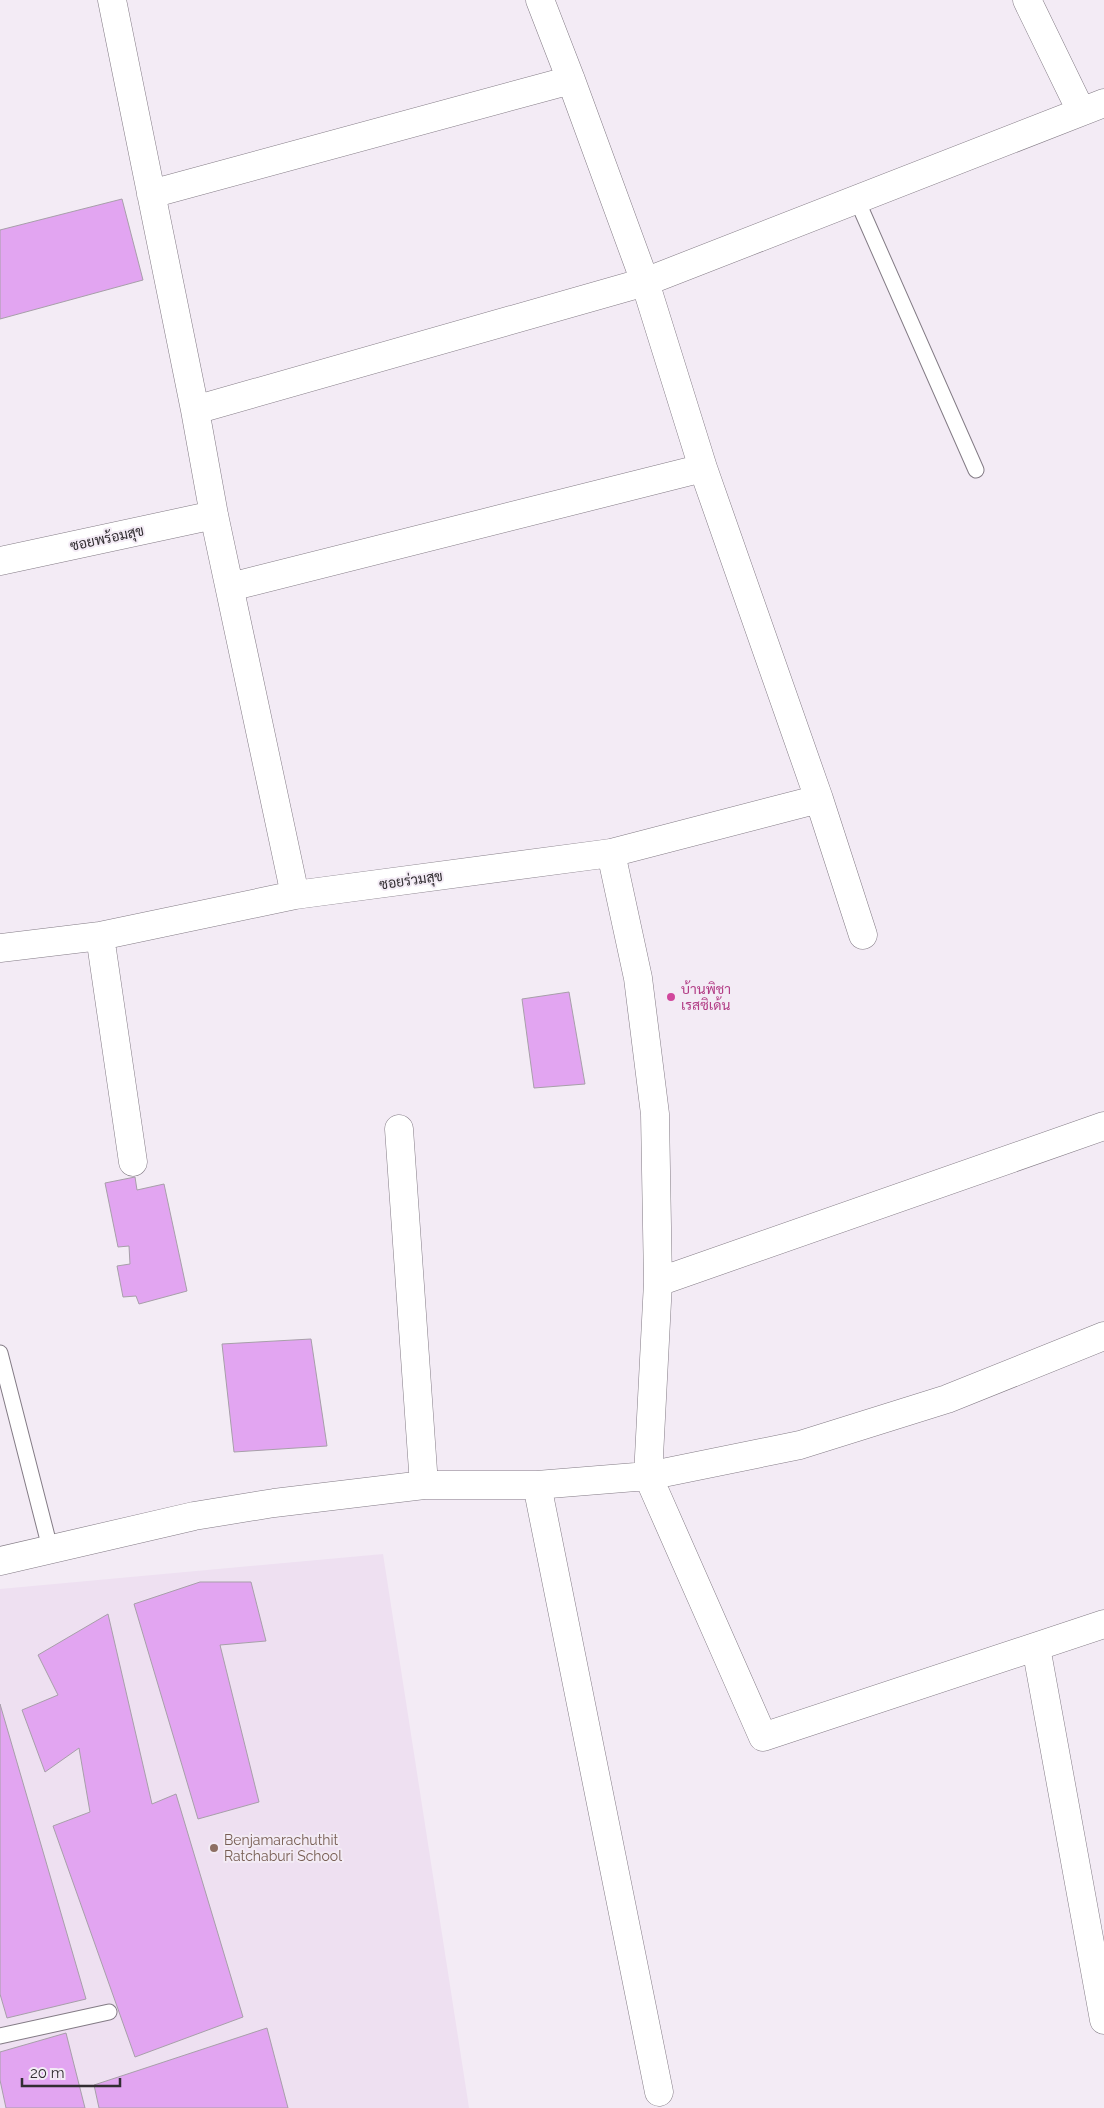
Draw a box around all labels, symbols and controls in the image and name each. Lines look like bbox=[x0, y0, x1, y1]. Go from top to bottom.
street label: ซอยพร้อมสุข bbox=[68, 521, 146, 556]
street label: ซอยร่วมสุข bbox=[378, 868, 444, 894]
place label: บ้านพิชา เรสซิเด้น bbox=[681, 980, 731, 1013]
marker: บ้านพิชา เรสซิเด้น bbox=[665, 991, 677, 1003]
place label: Benjamarachuthit Ratchaburi School bbox=[224, 1832, 342, 1864]
marker: Benjamarachuthit Ratchaburi School bbox=[208, 1842, 220, 1854]
scale bar bbox=[22, 2056, 120, 2088]
text: 20 m bbox=[30, 2064, 65, 2082]

